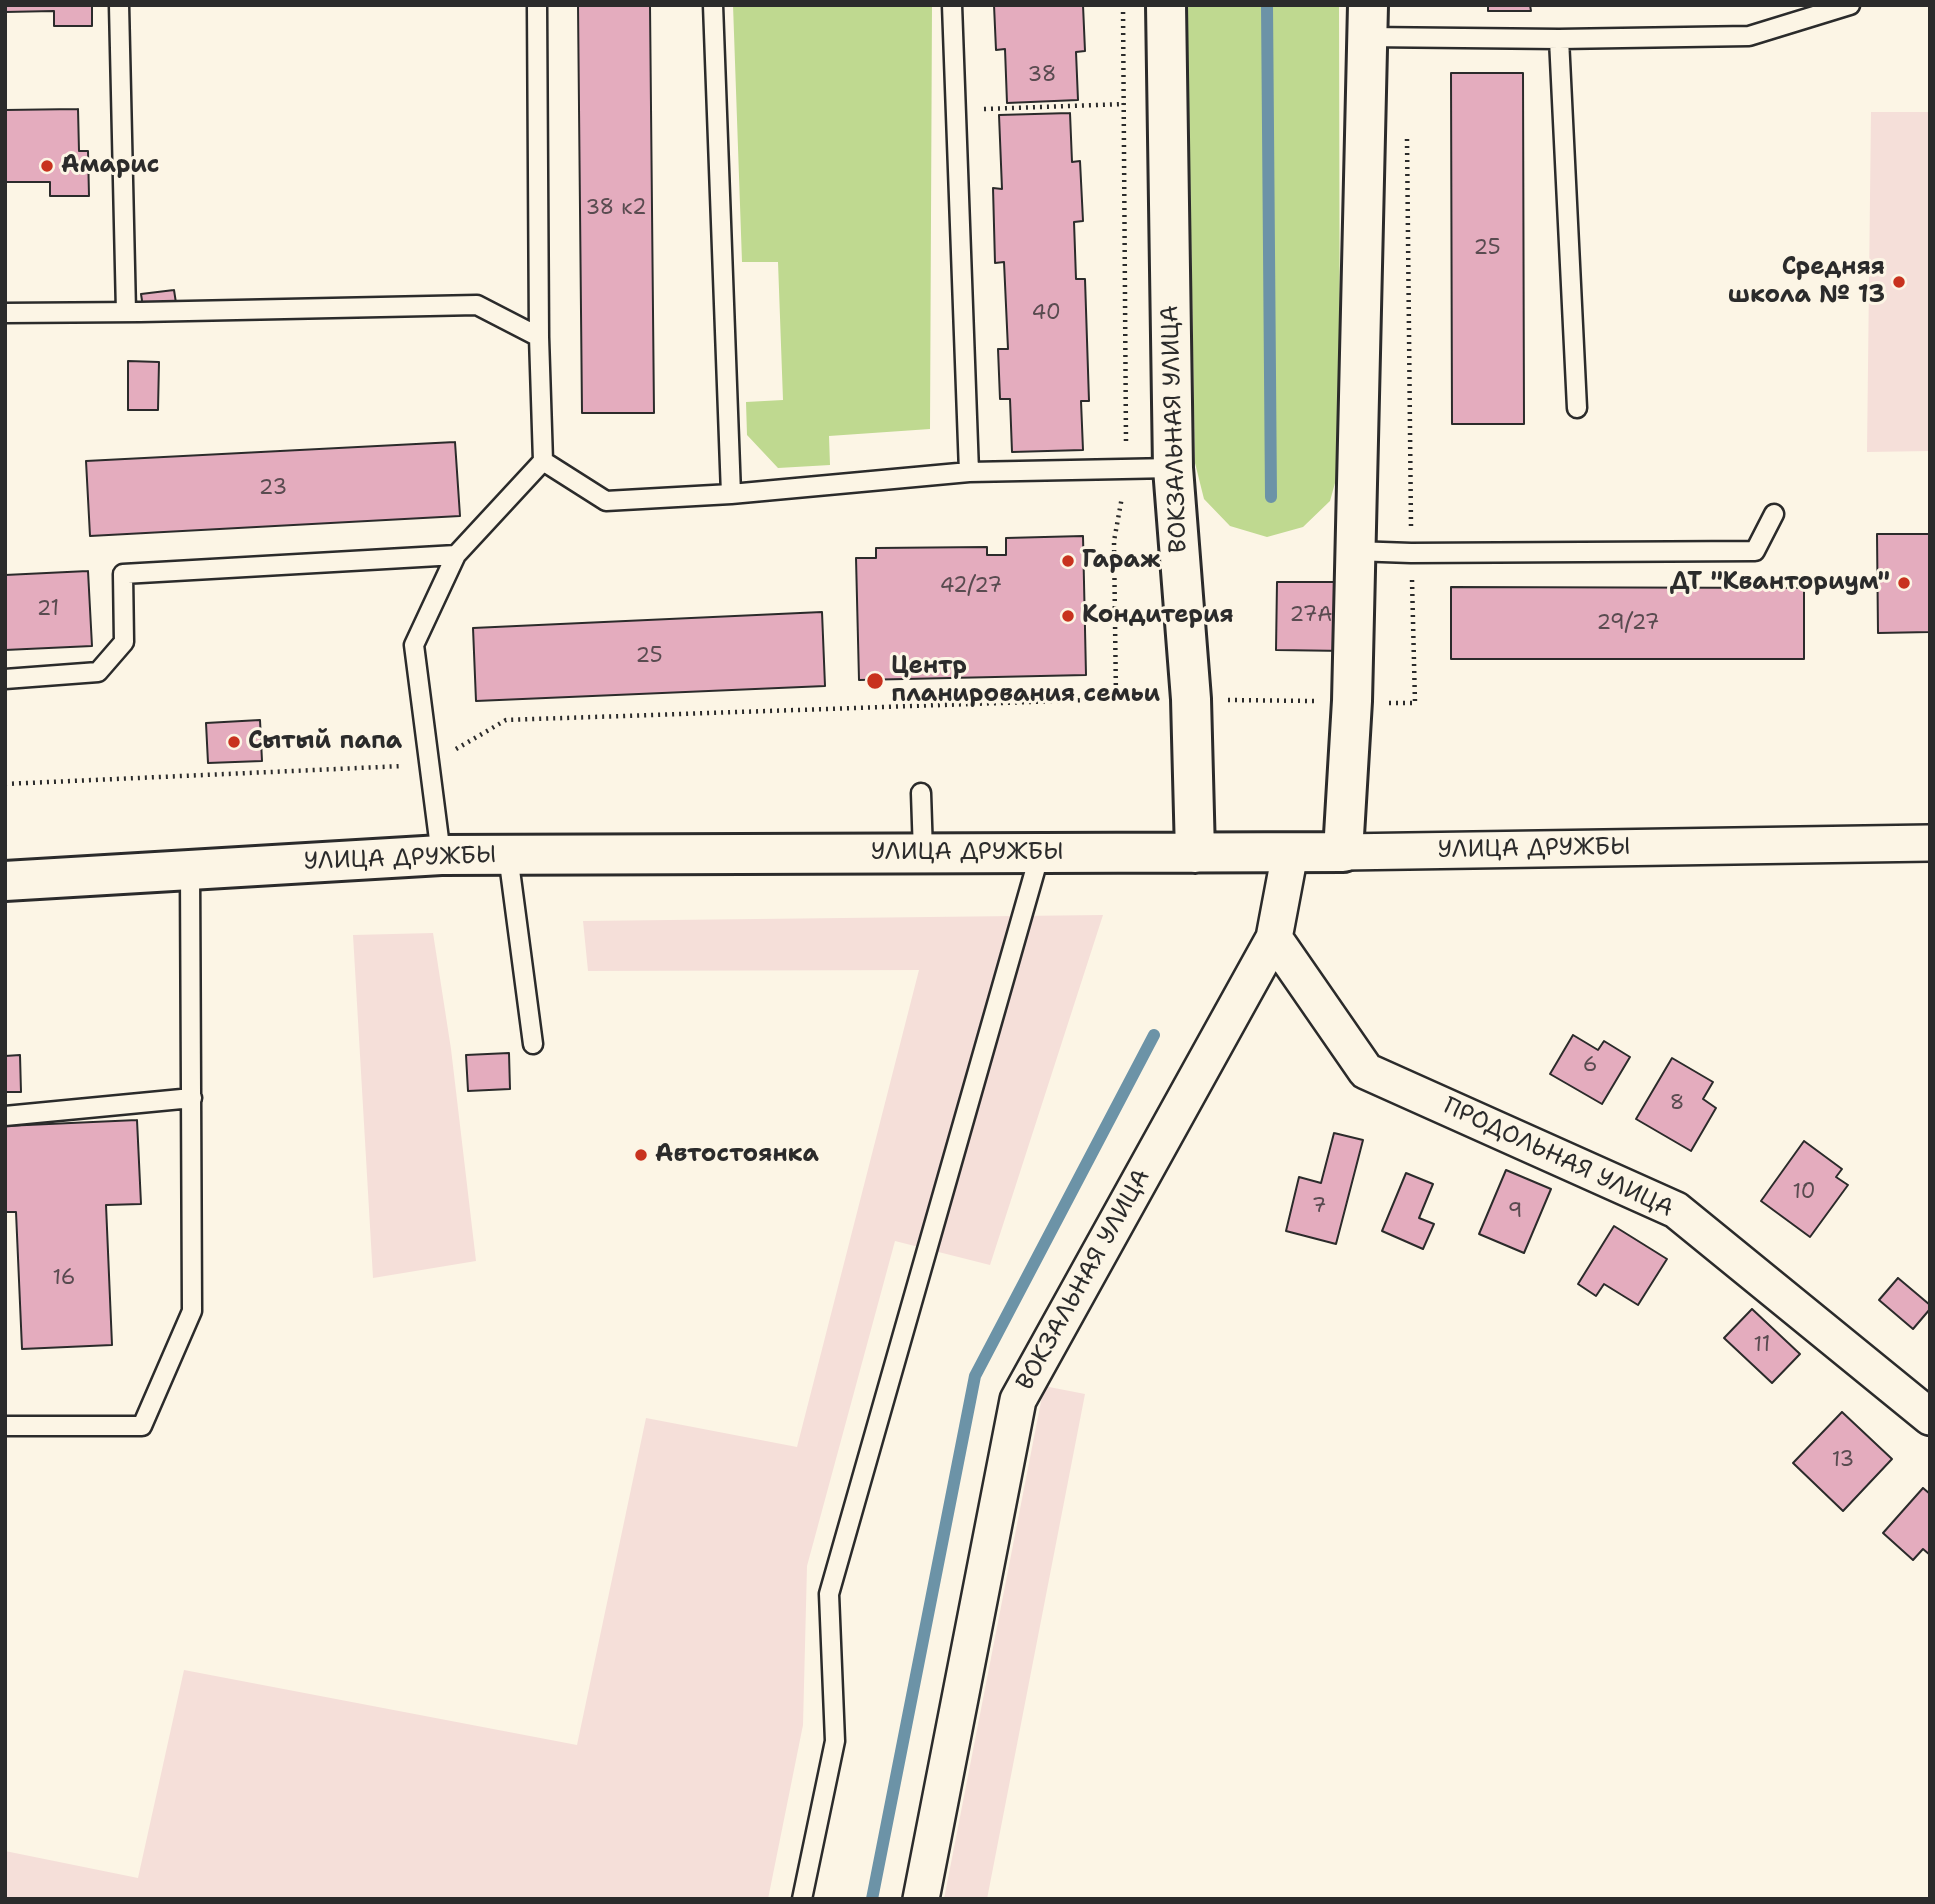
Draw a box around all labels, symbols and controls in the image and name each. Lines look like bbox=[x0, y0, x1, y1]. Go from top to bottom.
house number: 38 bbox=[1028, 63, 1056, 89]
place label: Амарис bbox=[61, 152, 160, 180]
marker: Амарис bbox=[39, 158, 55, 174]
house number: 38 к2 bbox=[585, 196, 647, 222]
house number: 25 bbox=[1473, 236, 1501, 262]
place label: Средняя школа № 13 bbox=[1728, 254, 1885, 310]
marker: Средняя школа № 13 bbox=[1891, 274, 1907, 290]
house number: 40 bbox=[1031, 301, 1061, 327]
street label: ВОКЗАЛЬНАЯ УЛИЦА bbox=[1156, 304, 1194, 554]
house number: 23 bbox=[259, 476, 287, 502]
place label: Гараж bbox=[1082, 547, 1160, 575]
marker: Гараж bbox=[1060, 553, 1076, 569]
place label: ДТ "Кванториум" bbox=[1670, 569, 1890, 597]
house number: 42/27 bbox=[940, 574, 1002, 600]
marker: ДТ "Кванториум" bbox=[1896, 575, 1912, 591]
house number: 21 bbox=[37, 597, 59, 623]
place label: Кондитерия bbox=[1082, 602, 1234, 630]
house number: 27А bbox=[1289, 603, 1333, 629]
marker: Кондитерия bbox=[1060, 608, 1076, 624]
house number: 29/27 bbox=[1596, 611, 1660, 637]
house number: 25 bbox=[635, 644, 663, 670]
place label: Центр планирования семьи bbox=[891, 653, 1160, 709]
marker: Центр планирования семьи bbox=[865, 671, 885, 691]
place label: Сытый папа bbox=[248, 728, 402, 756]
marker: Сытый папа bbox=[226, 734, 242, 750]
street label: УЛИЦА ДРУЖБЫ bbox=[1437, 833, 1631, 865]
street label: УЛИЦА ДРУЖБЫ bbox=[871, 839, 1063, 867]
street label: УЛИЦА ДРУЖБЫ bbox=[303, 841, 497, 877]
house number: 6 bbox=[1583, 1053, 1597, 1079]
house number: 8 bbox=[1670, 1091, 1684, 1117]
street label: ПРОДОЛЬНАЯ УЛИЦА bbox=[1438, 1092, 1678, 1224]
place label: Автостоянка bbox=[655, 1141, 819, 1169]
marker: Автостоянка bbox=[633, 1147, 649, 1163]
street label: ВОКЗАЛЬНАЯ УЛИЦА bbox=[1011, 1164, 1157, 1396]
house number: 10 bbox=[1793, 1180, 1815, 1206]
house number: 7 bbox=[1312, 1194, 1326, 1220]
house number: 9 bbox=[1508, 1199, 1522, 1225]
house number: 16 bbox=[53, 1266, 75, 1292]
house number: 11 bbox=[1754, 1333, 1770, 1359]
house number: 13 bbox=[1832, 1448, 1854, 1474]

